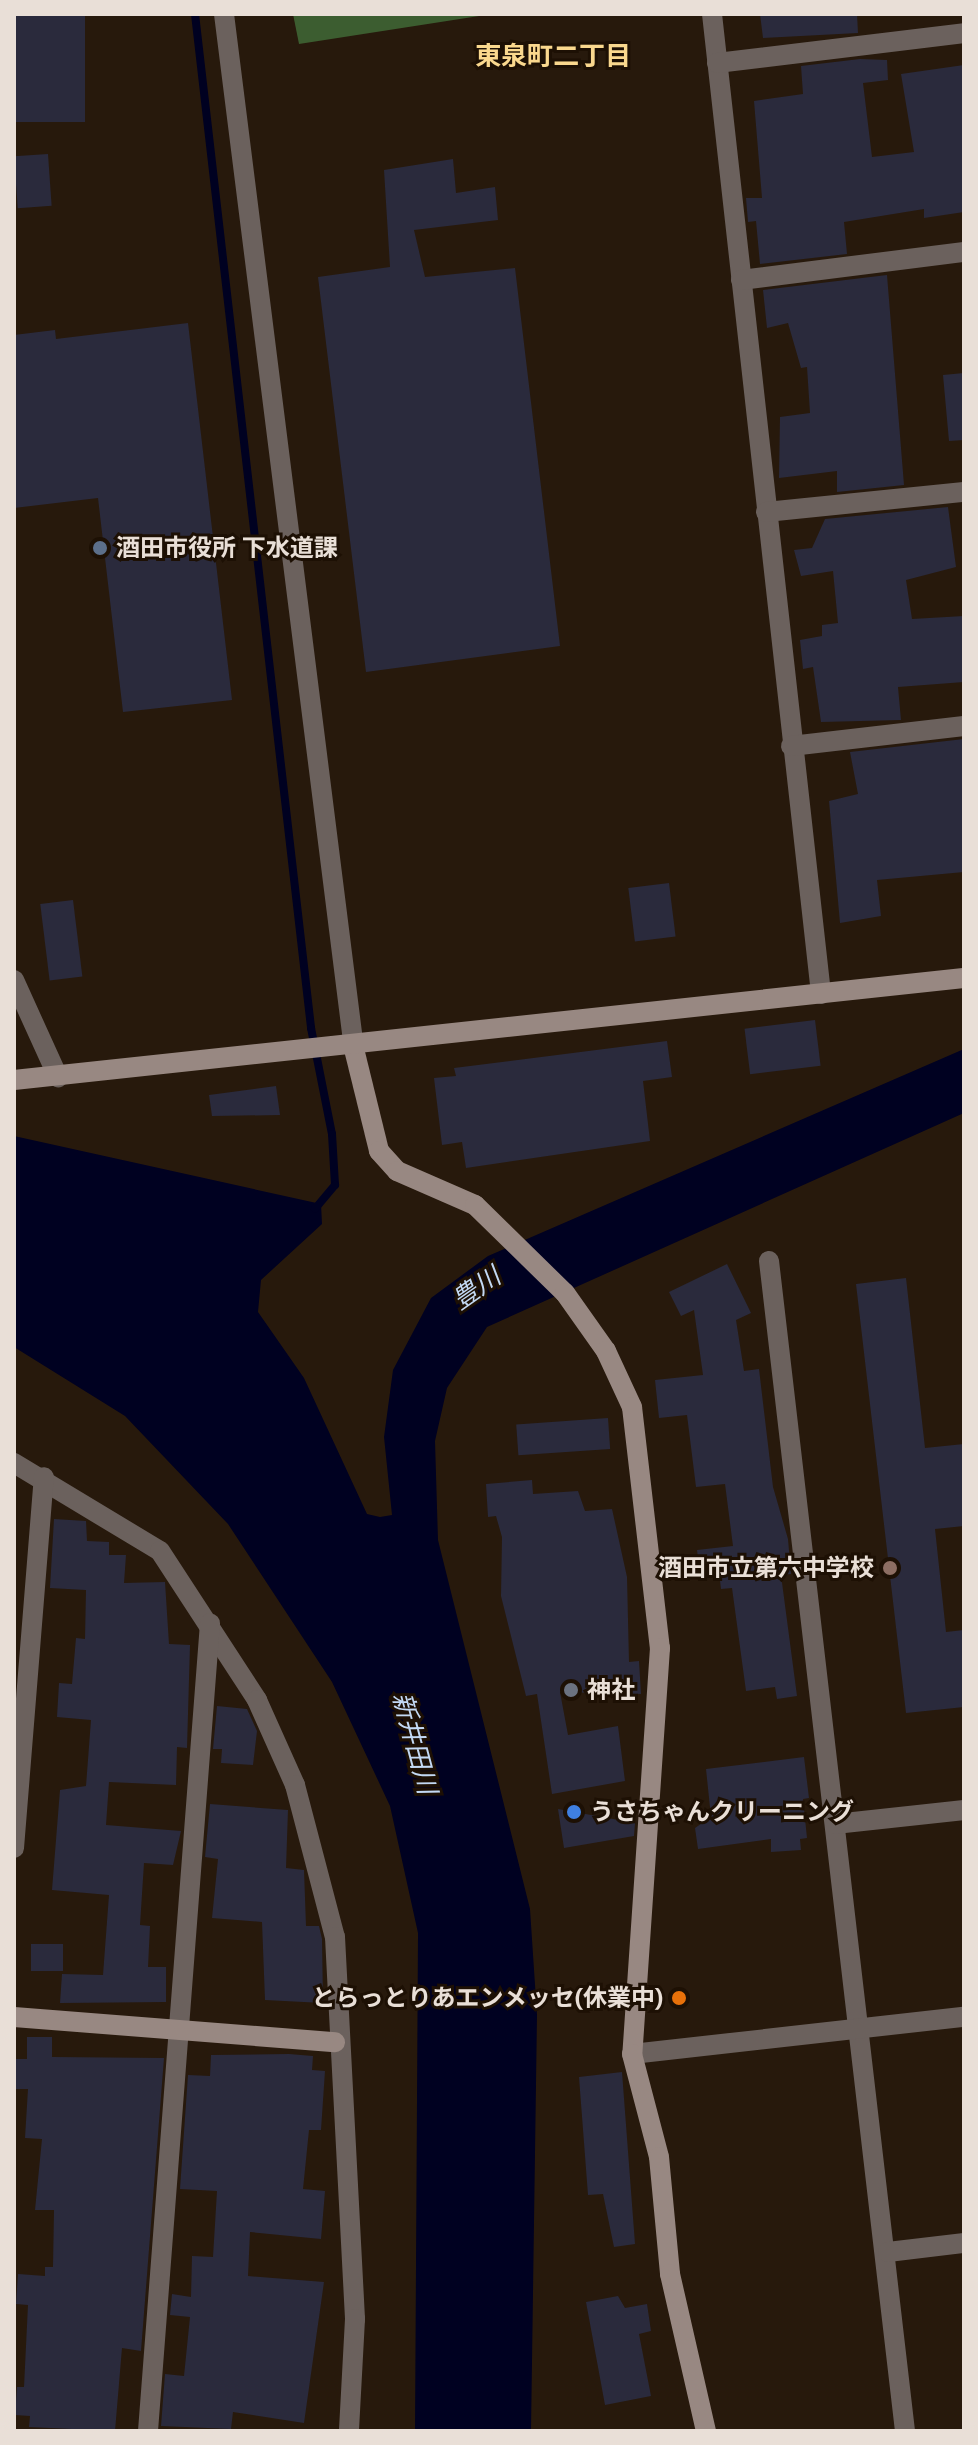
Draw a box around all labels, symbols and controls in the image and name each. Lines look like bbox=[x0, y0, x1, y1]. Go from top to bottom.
district label: 東泉町二丁目 bbox=[475, 40, 631, 72]
place label: 酒田市役所 下水道課 bbox=[116, 534, 338, 562]
marker: 酒田市役所 下水道課 bbox=[91, 539, 109, 557]
water label: 豊川 bbox=[446, 1260, 506, 1316]
place label: 酒田市立第六中学校 bbox=[658, 1554, 874, 1582]
marker: 酒田市立第六中学校 bbox=[881, 1559, 899, 1577]
place label: 神社 bbox=[587, 1676, 635, 1704]
marker: 神社 bbox=[562, 1681, 580, 1699]
water label: 新井田川 bbox=[386, 1689, 444, 1797]
place label: うさちゃんクリーニング bbox=[590, 1798, 854, 1826]
marker: うさちゃんクリーニング bbox=[565, 1803, 583, 1821]
place label: とらっとりあエンメッセ(休業中) bbox=[311, 1984, 663, 2012]
marker: とらっとりあエンメッセ(休業中) bbox=[670, 1989, 688, 2007]

